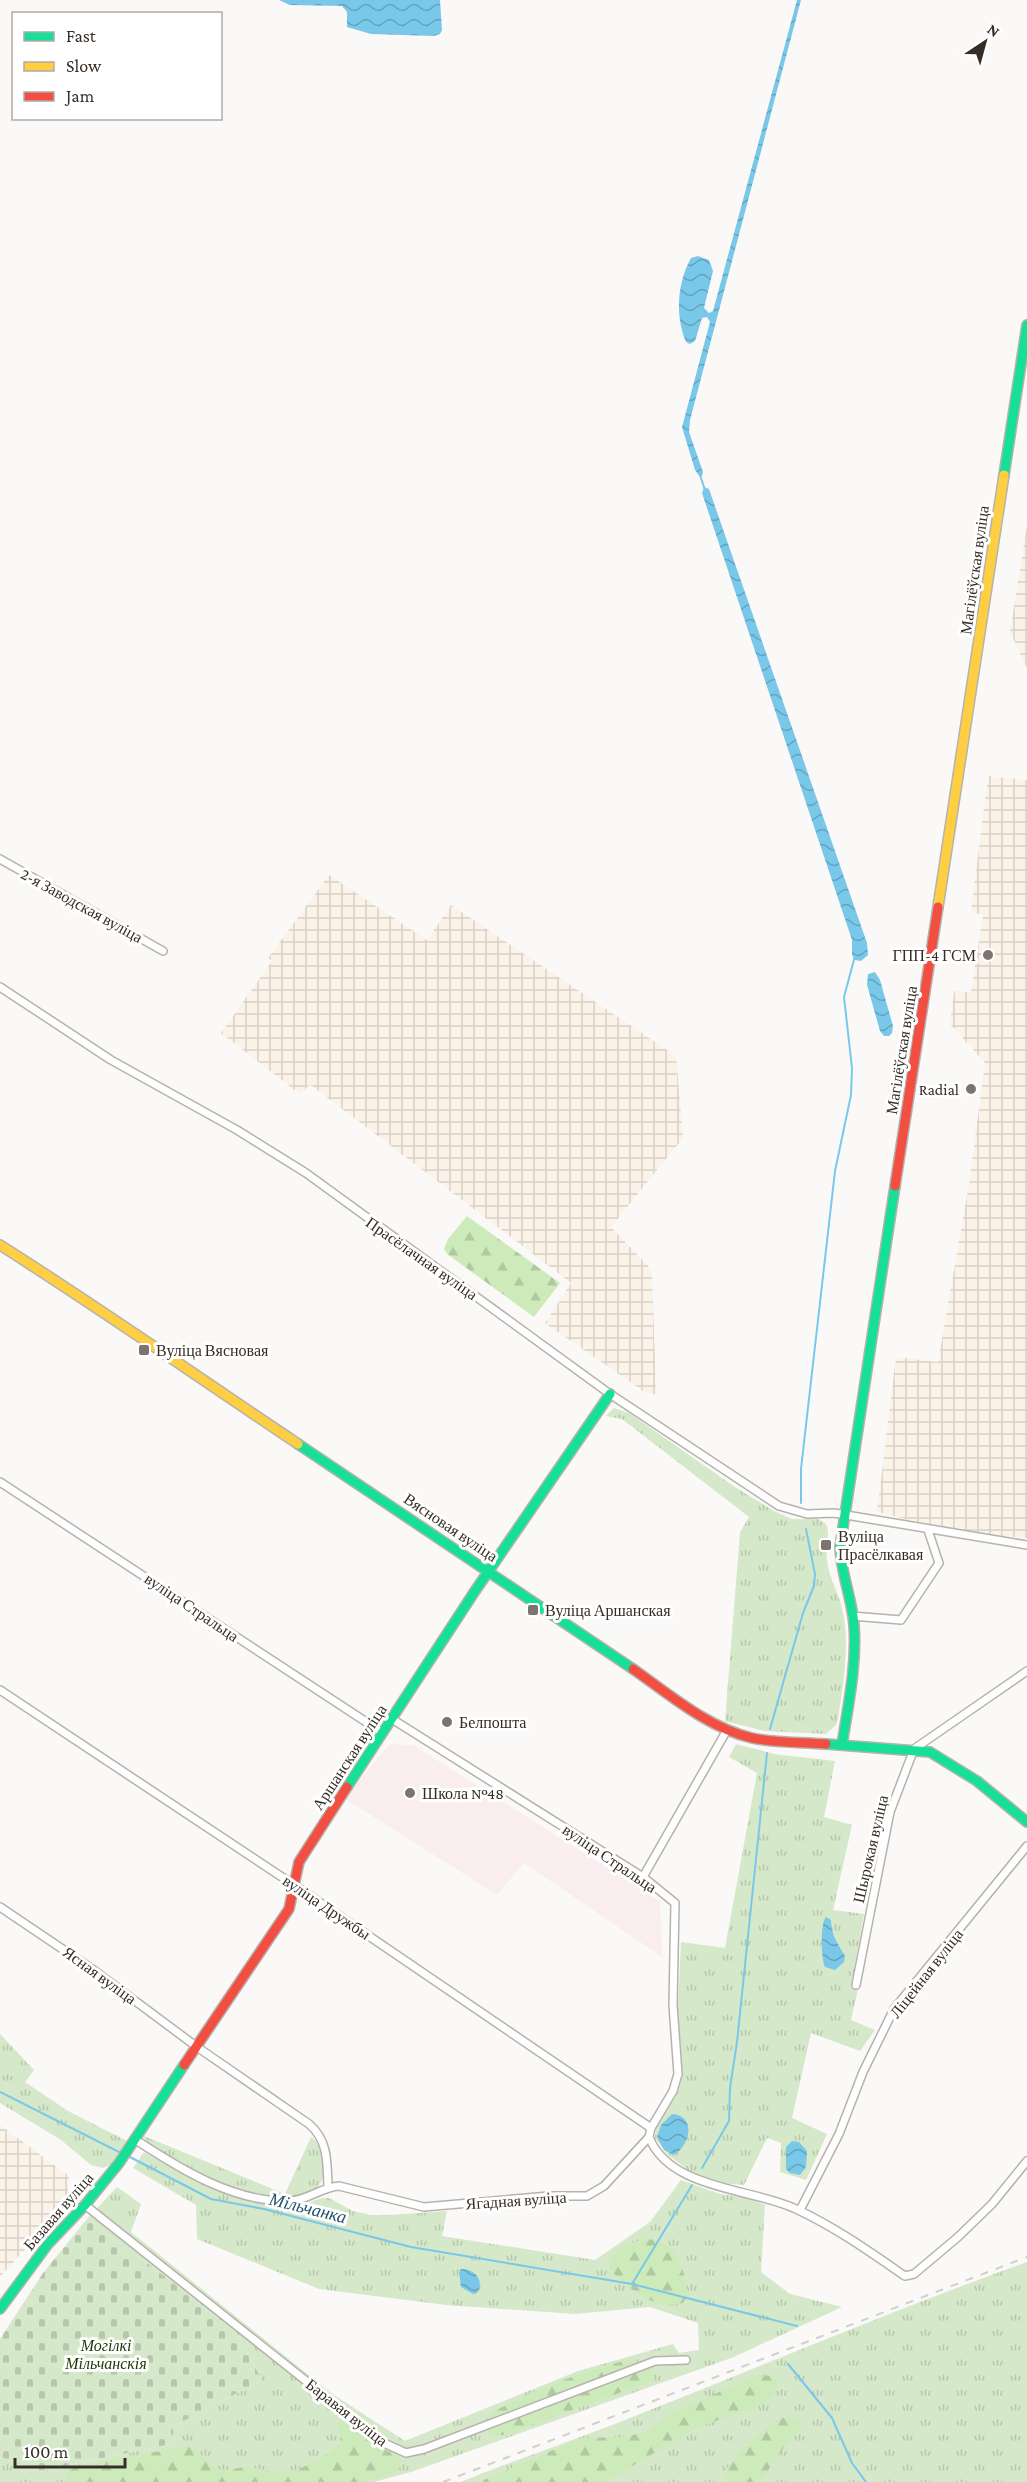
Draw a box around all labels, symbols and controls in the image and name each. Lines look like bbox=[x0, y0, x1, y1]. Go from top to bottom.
legend bbox=[12, 12, 222, 120]
north arrow bbox=[955, 12, 1015, 72]
text: N bbox=[984, 20, 1003, 40]
text: Fast bbox=[66, 26, 97, 46]
text: Slow bbox=[66, 56, 102, 76]
text: Jam bbox=[64, 86, 95, 106]
street label: Магілёўская вуліца bbox=[957, 505, 993, 636]
street label: 2-я Заводская вуліца bbox=[17, 865, 146, 947]
place label: ГПП-4 ГСМ bbox=[893, 947, 976, 964]
marker: ГПП-4 ГСМ bbox=[981, 948, 995, 962]
street label: Магілёўская вуліца bbox=[883, 985, 921, 1116]
place label: Radial bbox=[919, 1081, 959, 1098]
marker: Radial bbox=[964, 1082, 978, 1096]
street label: Прасёлачная вуліца bbox=[362, 1214, 481, 1304]
place label: Вуліца Вясновая bbox=[156, 1342, 269, 1360]
marker: Вуліца Вясновая bbox=[137, 1343, 151, 1357]
street label: Вясновая вуліца bbox=[400, 1490, 501, 1566]
place label: Вуліца Прасёлкавая bbox=[838, 1528, 924, 1564]
marker: Вуліца Прасёлкавая bbox=[819, 1538, 833, 1552]
street label: вуліца Стральца bbox=[141, 1570, 242, 1646]
place label: Вуліца Аршанская bbox=[545, 1602, 671, 1620]
marker: Вуліца Аршанская bbox=[526, 1603, 540, 1617]
street label: Аршанская вуліца bbox=[309, 1701, 391, 1814]
place label: Белпошта bbox=[459, 1714, 526, 1731]
marker: Белпошта bbox=[440, 1715, 454, 1729]
place label: Школа №48 bbox=[422, 1785, 504, 1802]
marker: Школа №48 bbox=[403, 1786, 417, 1800]
street label: Шырокая вуліца bbox=[850, 1793, 892, 1905]
street label: вуліца Стральца bbox=[559, 1821, 660, 1897]
street label: вуліца Дружбы bbox=[279, 1872, 374, 1944]
street label: Ліцейная вуліца bbox=[886, 1926, 967, 2022]
street label: Ясная вуліца bbox=[59, 1943, 140, 2008]
street label: Базавая вуліца bbox=[20, 2169, 97, 2254]
water label: Мільчанка bbox=[266, 2189, 349, 2227]
street label: Ягадная вуліца bbox=[465, 2189, 567, 2213]
park label: Могілкі Мільчанскія bbox=[64, 2337, 147, 2372]
street label: Баравая вуліца bbox=[302, 2375, 391, 2450]
scale bar bbox=[15, 2431, 124, 2469]
text: 100 m bbox=[24, 2442, 69, 2462]

